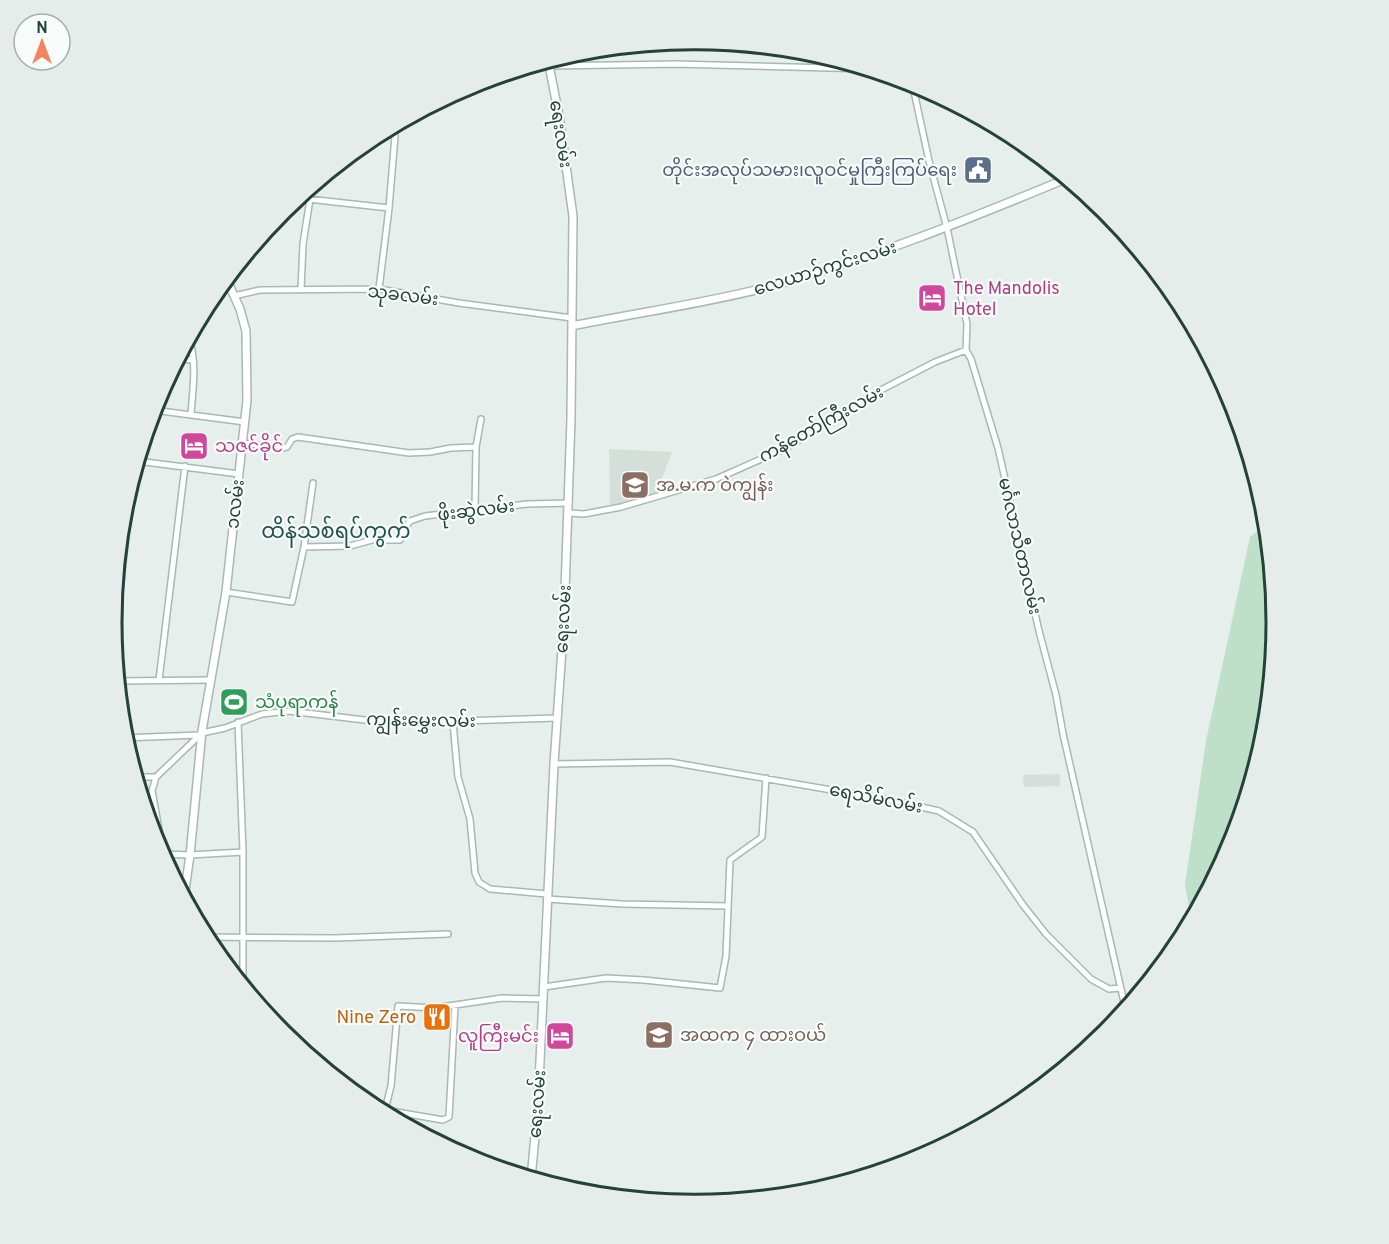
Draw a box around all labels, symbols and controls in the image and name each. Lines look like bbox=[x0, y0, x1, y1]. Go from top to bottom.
north arrow bbox=[12, 12, 72, 72]
text: N bbox=[36, 19, 48, 39]
street label: ရေးလမ်း bbox=[541, 98, 579, 170]
public building icon: တိုင်းအလုပ်သမား၊လူဝင်မှုကြီးကြပ်ရေး bbox=[962, 154, 994, 186]
place label: တိုင်းအလုပ်သမား၊လူဝင်မှုကြီးကြပ်ရေး bbox=[662, 156, 957, 185]
street label: လေယာဉ်ကွင်းလမ်း bbox=[750, 234, 900, 304]
street label: သုခလမ်း bbox=[366, 278, 440, 314]
place label: The Mandolis Hotel bbox=[953, 278, 1060, 322]
hotel icon: The Mandolis Hotel bbox=[916, 282, 948, 314]
street label: ကန်တော်ကြီးလမ်း bbox=[753, 378, 889, 471]
hotel icon: သဇင်ခိုင် bbox=[178, 430, 210, 462]
place label: သဇင်ခိုင် bbox=[215, 432, 283, 461]
school or university icon: အ.မ.က ဝဲကျွန်း bbox=[619, 469, 651, 501]
place label: အ.မ.က ဝဲကျွန်း bbox=[656, 472, 773, 502]
street label: မင်္ဂလာသီတာလမ်း bbox=[992, 475, 1049, 617]
street label: ၁လမ်း bbox=[219, 478, 251, 530]
street label: ဖိုးဆွဲလမ်း bbox=[436, 491, 516, 530]
district label: ထိန်သစ်ရပ်ကွက် bbox=[261, 515, 411, 548]
street label: ရေးလမ်း bbox=[548, 584, 580, 654]
sports icon: သံပုရာကန် bbox=[218, 686, 250, 718]
place label: သံပုရာကန် bbox=[255, 689, 339, 717]
street label: ကျွန်းမွှေးလမ်း bbox=[366, 706, 476, 738]
street label: ရေသိမ်လမ်း bbox=[827, 775, 925, 822]
restaurant icon: Nine Zero bbox=[421, 1001, 453, 1033]
place label: Nine Zero bbox=[337, 1007, 416, 1030]
school or university icon: အထက ၄ ထားဝယ် bbox=[643, 1019, 675, 1051]
hotel icon: လူကြီးမင်း bbox=[544, 1020, 576, 1052]
place label: လူကြီးမင်း bbox=[458, 1022, 539, 1051]
place label: အထက ၄ ထားဝယ် bbox=[680, 1022, 826, 1050]
street label: ရေးလမ်း bbox=[522, 1069, 554, 1139]

